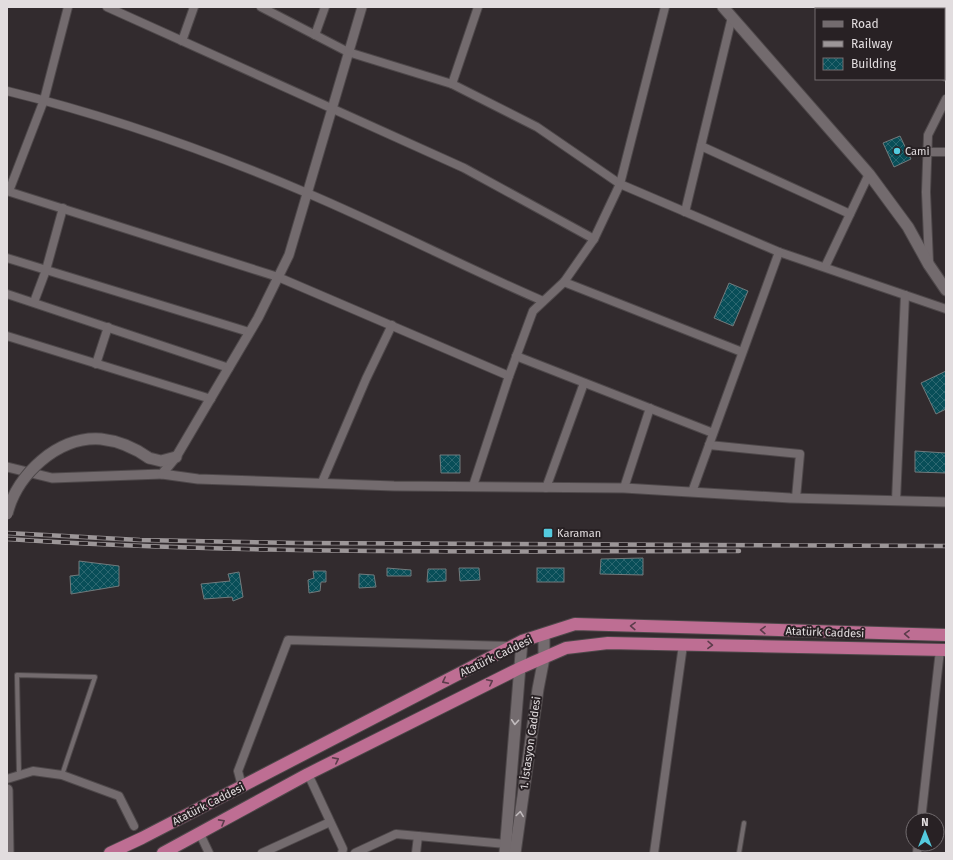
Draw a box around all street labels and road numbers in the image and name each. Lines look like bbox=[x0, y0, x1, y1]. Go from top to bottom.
street label: Atatürk Caddesi bbox=[785, 625, 865, 640]
street label: Atatürk Caddesi bbox=[458, 633, 534, 680]
street label: 1. İstasyon Caddesi bbox=[517, 695, 543, 791]
street label: Atatürk Caddesi bbox=[170, 781, 246, 828]

